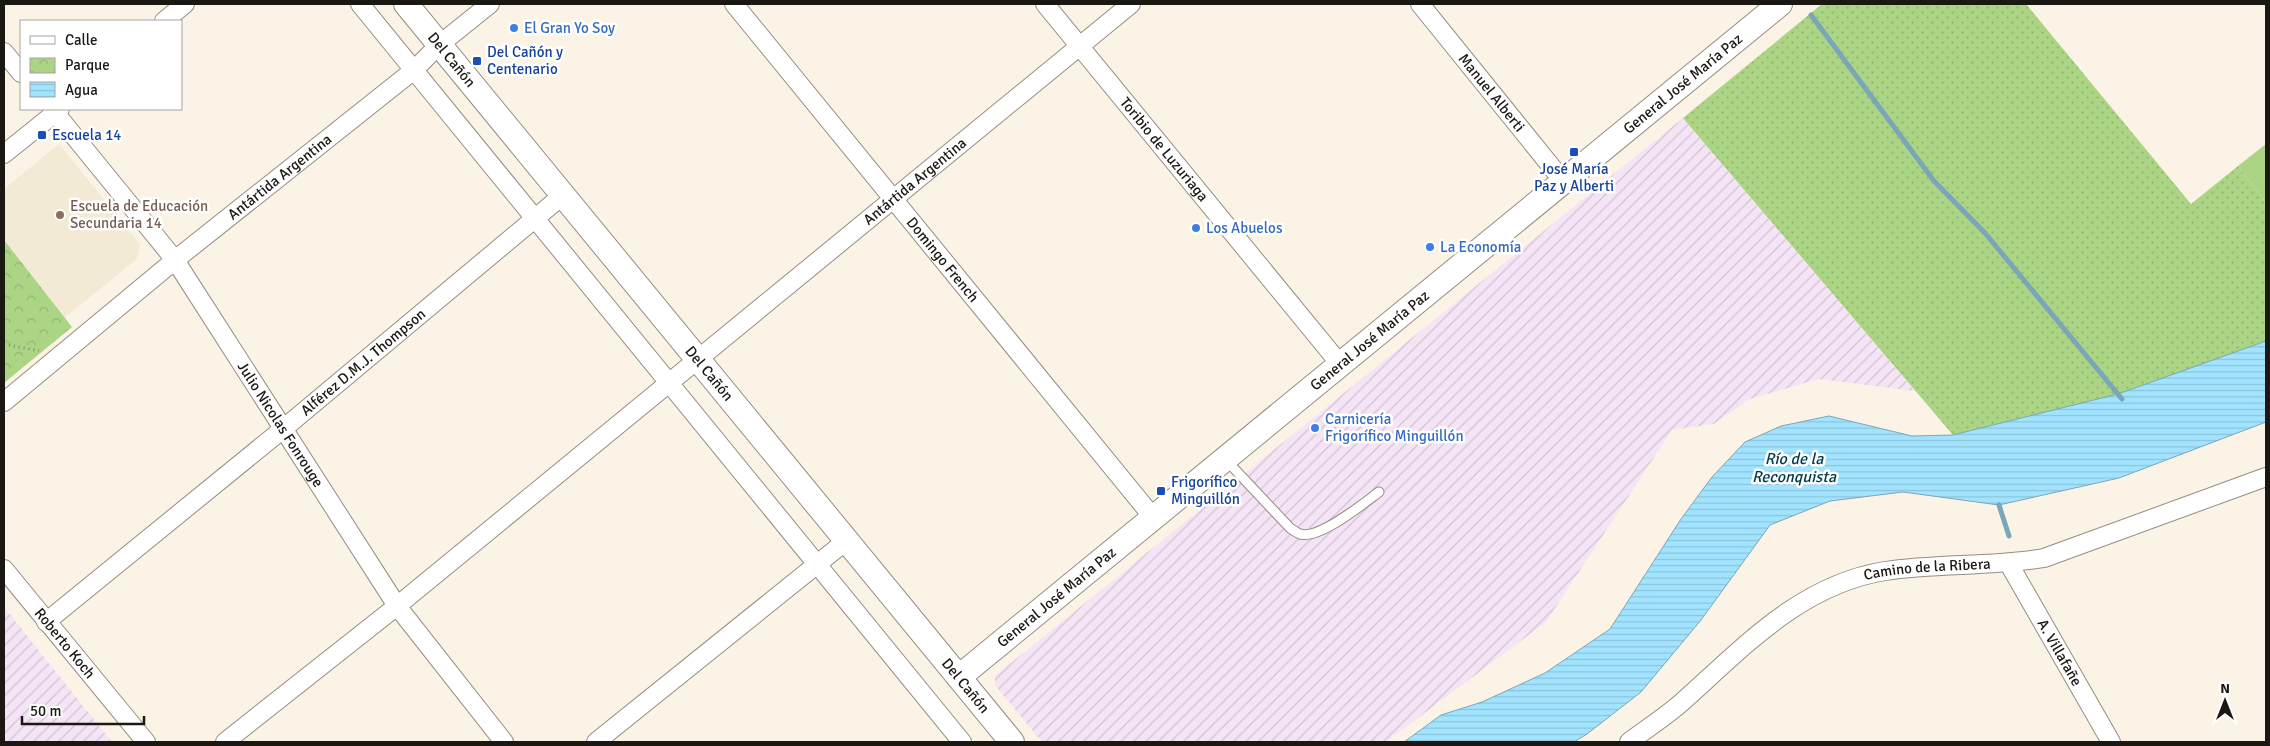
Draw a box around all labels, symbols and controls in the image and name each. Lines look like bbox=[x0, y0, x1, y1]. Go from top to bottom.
place label: El Gran Yo Soy bbox=[524, 19, 615, 37]
legend bbox=[20, 20, 182, 110]
marker: El Gran Yo Soy bbox=[508, 22, 520, 34]
street label: Del Cañón bbox=[424, 29, 480, 91]
street label: General José María Paz bbox=[1620, 29, 1746, 138]
text: Calle bbox=[65, 31, 98, 49]
place label: Del Cañón y Centenario bbox=[487, 43, 563, 78]
street label: Manuel Alberti bbox=[1455, 50, 1529, 135]
marker: Del Cañón y Centenario bbox=[471, 55, 483, 67]
text: Parque bbox=[65, 56, 110, 74]
text: Agua bbox=[65, 81, 98, 99]
street label: Toribio de Luzuriaga bbox=[1116, 94, 1212, 205]
place label: Escuela 14 bbox=[52, 126, 121, 144]
marker: Escuela 14 bbox=[36, 129, 48, 141]
street label: Antártida Argentina bbox=[224, 130, 335, 224]
street label: Antártida Argentina bbox=[860, 134, 970, 229]
marker: José María Paz y Alberti bbox=[1568, 146, 1580, 158]
place label: José María Paz y Alberti bbox=[1534, 160, 1614, 195]
place label: Escuela de Educación Secundaria 14 bbox=[70, 197, 208, 232]
marker: Escuela de Educación Secundaria 14 bbox=[54, 209, 66, 221]
street label: Domingo French bbox=[903, 213, 983, 306]
place label: Los Abuelos bbox=[1206, 219, 1283, 237]
marker: Los Abuelos bbox=[1190, 222, 1202, 234]
place label: La Economía bbox=[1440, 238, 1521, 256]
marker: La Economía bbox=[1424, 241, 1436, 253]
street label: General José María Paz bbox=[1307, 286, 1433, 394]
street label: Alférez D.M.J. Thompson bbox=[297, 305, 429, 419]
street label: Del Cañón bbox=[682, 342, 737, 405]
street label: Julio Nicolas Fonrouge bbox=[234, 358, 327, 490]
place label: Carnicería Frigorífico Minguillón bbox=[1325, 410, 1464, 445]
marker: Carnicería Frigorífico Minguillón bbox=[1309, 422, 1321, 434]
water label: Río de la Reconquista bbox=[1752, 449, 1837, 487]
place label: Frigorífico Minguillón bbox=[1171, 473, 1240, 508]
marker: Frigorífico Minguillón bbox=[1155, 485, 1167, 497]
street label: General José María Paz bbox=[993, 543, 1120, 651]
street label: Camino de la Ribera bbox=[1862, 555, 1991, 584]
street label: Roberto Koch bbox=[31, 604, 99, 682]
street label: A. Villafañe bbox=[2033, 616, 2086, 689]
street label: Del Cañón bbox=[938, 655, 994, 717]
north arrow bbox=[2200, 676, 2250, 726]
text: N bbox=[2220, 680, 2230, 697]
scale bar bbox=[22, 694, 145, 726]
text: 50 m bbox=[30, 702, 61, 720]

